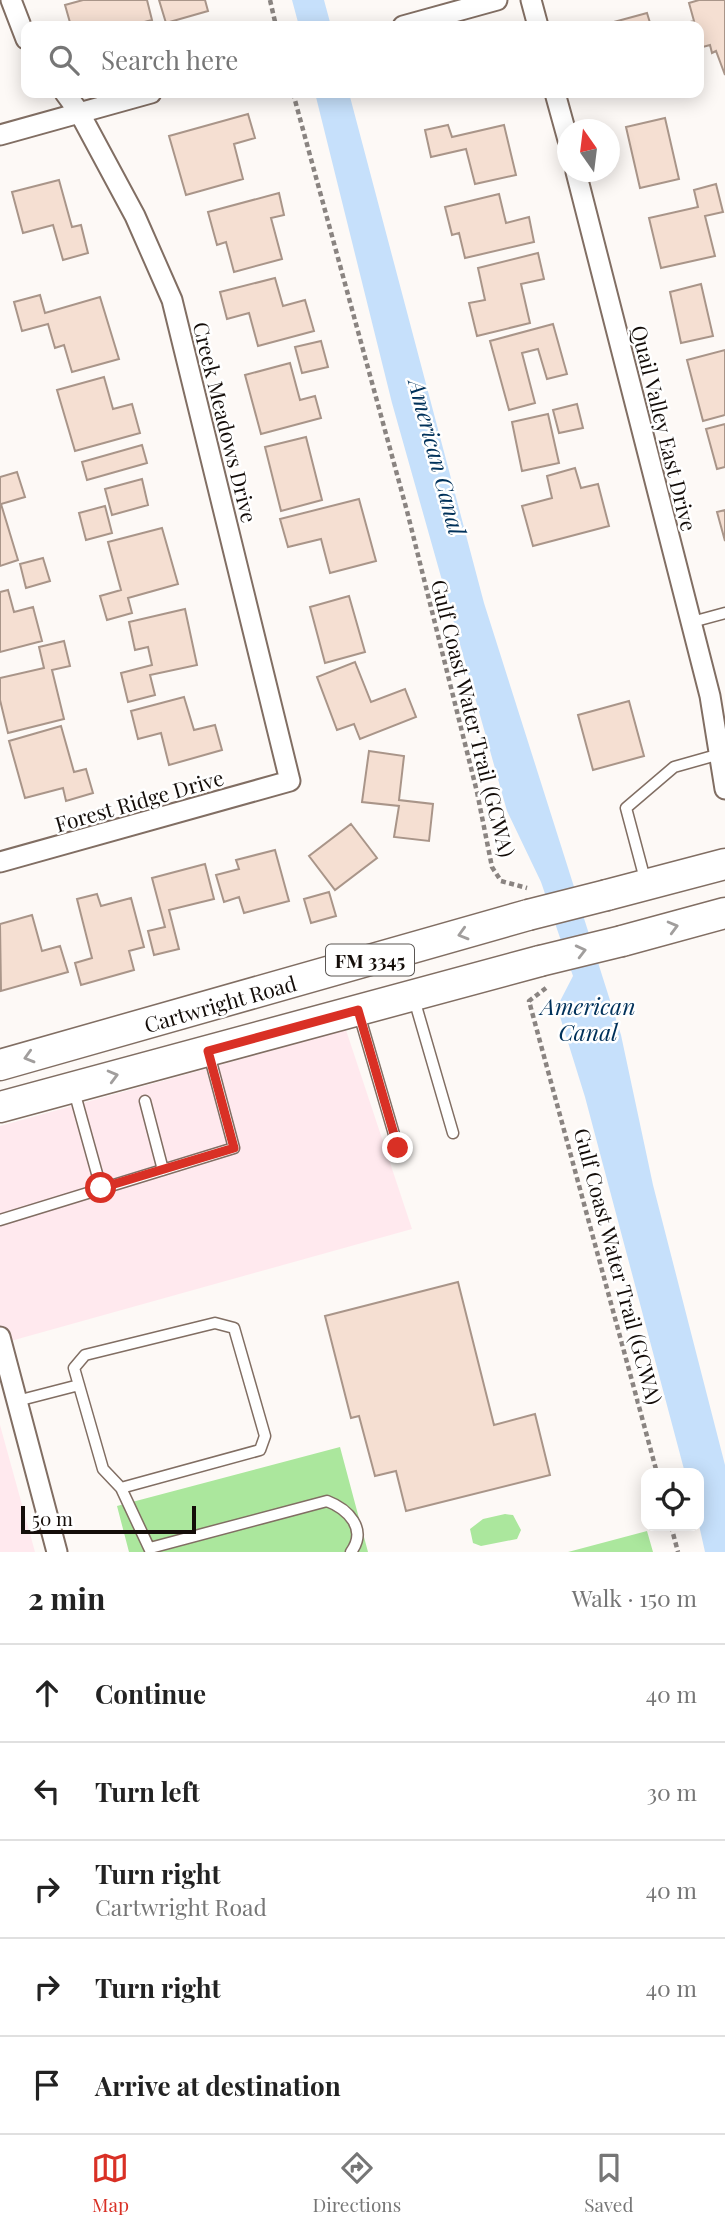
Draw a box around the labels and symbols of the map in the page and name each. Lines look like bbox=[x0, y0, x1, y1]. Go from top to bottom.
north arrow bbox=[557, 119, 620, 182]
street label: Creek Meadows Drive bbox=[188, 319, 264, 525]
street label: Quail Valley East Drive bbox=[626, 322, 704, 534]
water label: American Canal bbox=[402, 374, 474, 540]
street label: Gulf Coast Water Trail (GCWA) bbox=[426, 576, 522, 860]
street label: Forest Ridge Drive bbox=[51, 763, 227, 837]
one-way arrow bbox=[667, 921, 679, 935]
one-way arrow bbox=[457, 925, 469, 940]
road number: FM 3345 bbox=[326, 944, 414, 976]
one-way arrow bbox=[575, 945, 587, 959]
street label: Cartwright Road bbox=[141, 968, 299, 1038]
water label: American Canal bbox=[539, 990, 636, 1047]
one-way arrow bbox=[23, 1049, 35, 1063]
one-way arrow bbox=[107, 1070, 119, 1084]
street label: Gulf Coast Water Trail (GCWA) bbox=[569, 1125, 669, 1407]
route end bbox=[382, 1132, 413, 1163]
route start bbox=[85, 1172, 116, 1203]
scale bar bbox=[21, 1503, 196, 1535]

